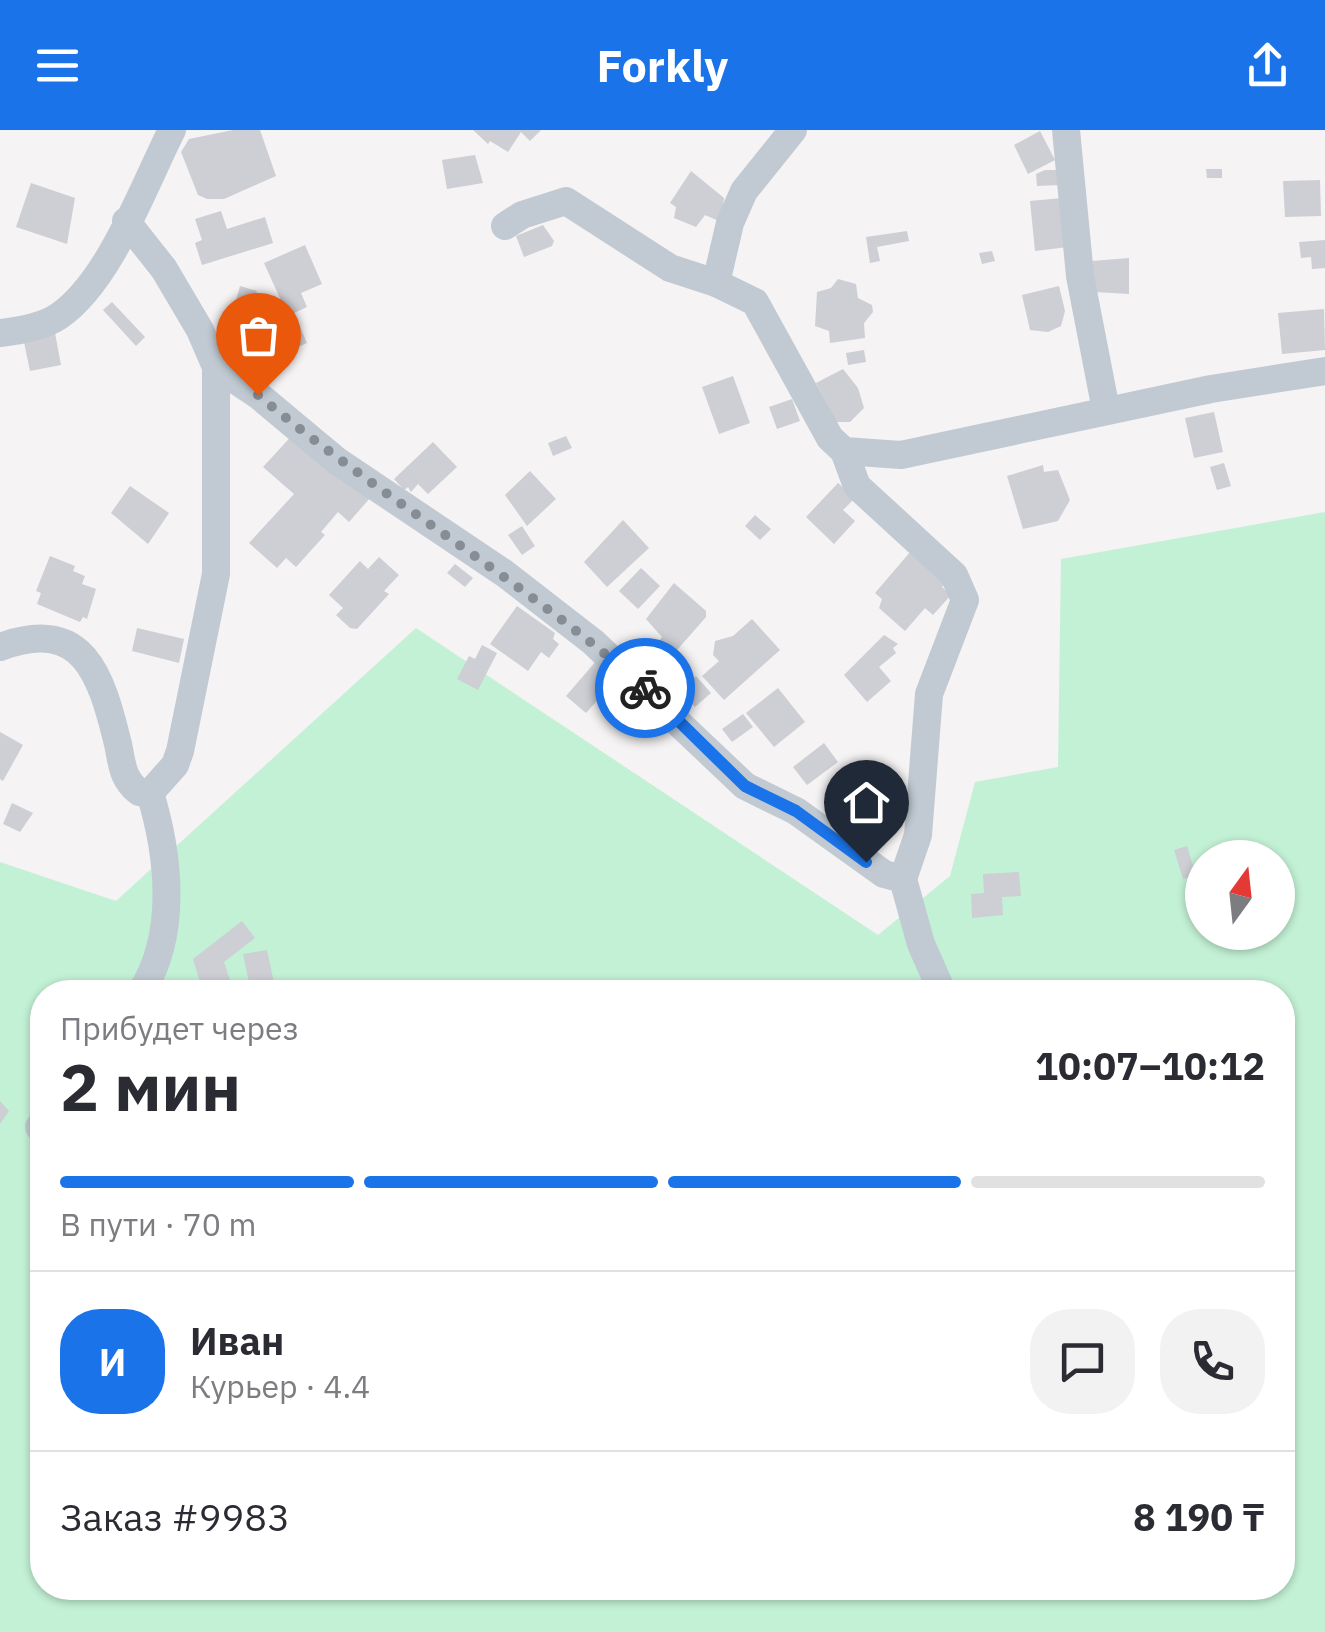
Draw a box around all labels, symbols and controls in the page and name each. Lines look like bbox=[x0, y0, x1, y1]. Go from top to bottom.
text: Forkly bbox=[597, 36, 728, 94]
icon: menu bbox=[30, 38, 85, 93]
icon: share bbox=[1240, 38, 1295, 93]
pin bbox=[216, 293, 301, 396]
icon: bag bbox=[231, 308, 286, 363]
courier bbox=[595, 638, 695, 738]
icon: bike bbox=[618, 661, 673, 716]
pin bbox=[824, 760, 909, 863]
icon: home bbox=[839, 775, 894, 830]
north arrow bbox=[1185, 840, 1295, 950]
map controls bbox=[1185, 840, 1295, 950]
text: Прибудет через bbox=[60, 1007, 299, 1049]
text: 10:07–10:12 bbox=[1035, 1041, 1265, 1090]
text: 2 мин bbox=[60, 1044, 241, 1129]
text: В пути · 70 m bbox=[60, 1203, 256, 1245]
button: chat bbox=[1030, 1309, 1135, 1414]
button: phone bbox=[1160, 1309, 1265, 1414]
text: Иван bbox=[190, 1316, 284, 1365]
text: И bbox=[99, 1337, 126, 1386]
text: Курьер · 4.4 bbox=[190, 1365, 370, 1407]
text: Заказ #9983 bbox=[60, 1492, 290, 1541]
text: 8 190 ₸ bbox=[1133, 1492, 1265, 1541]

